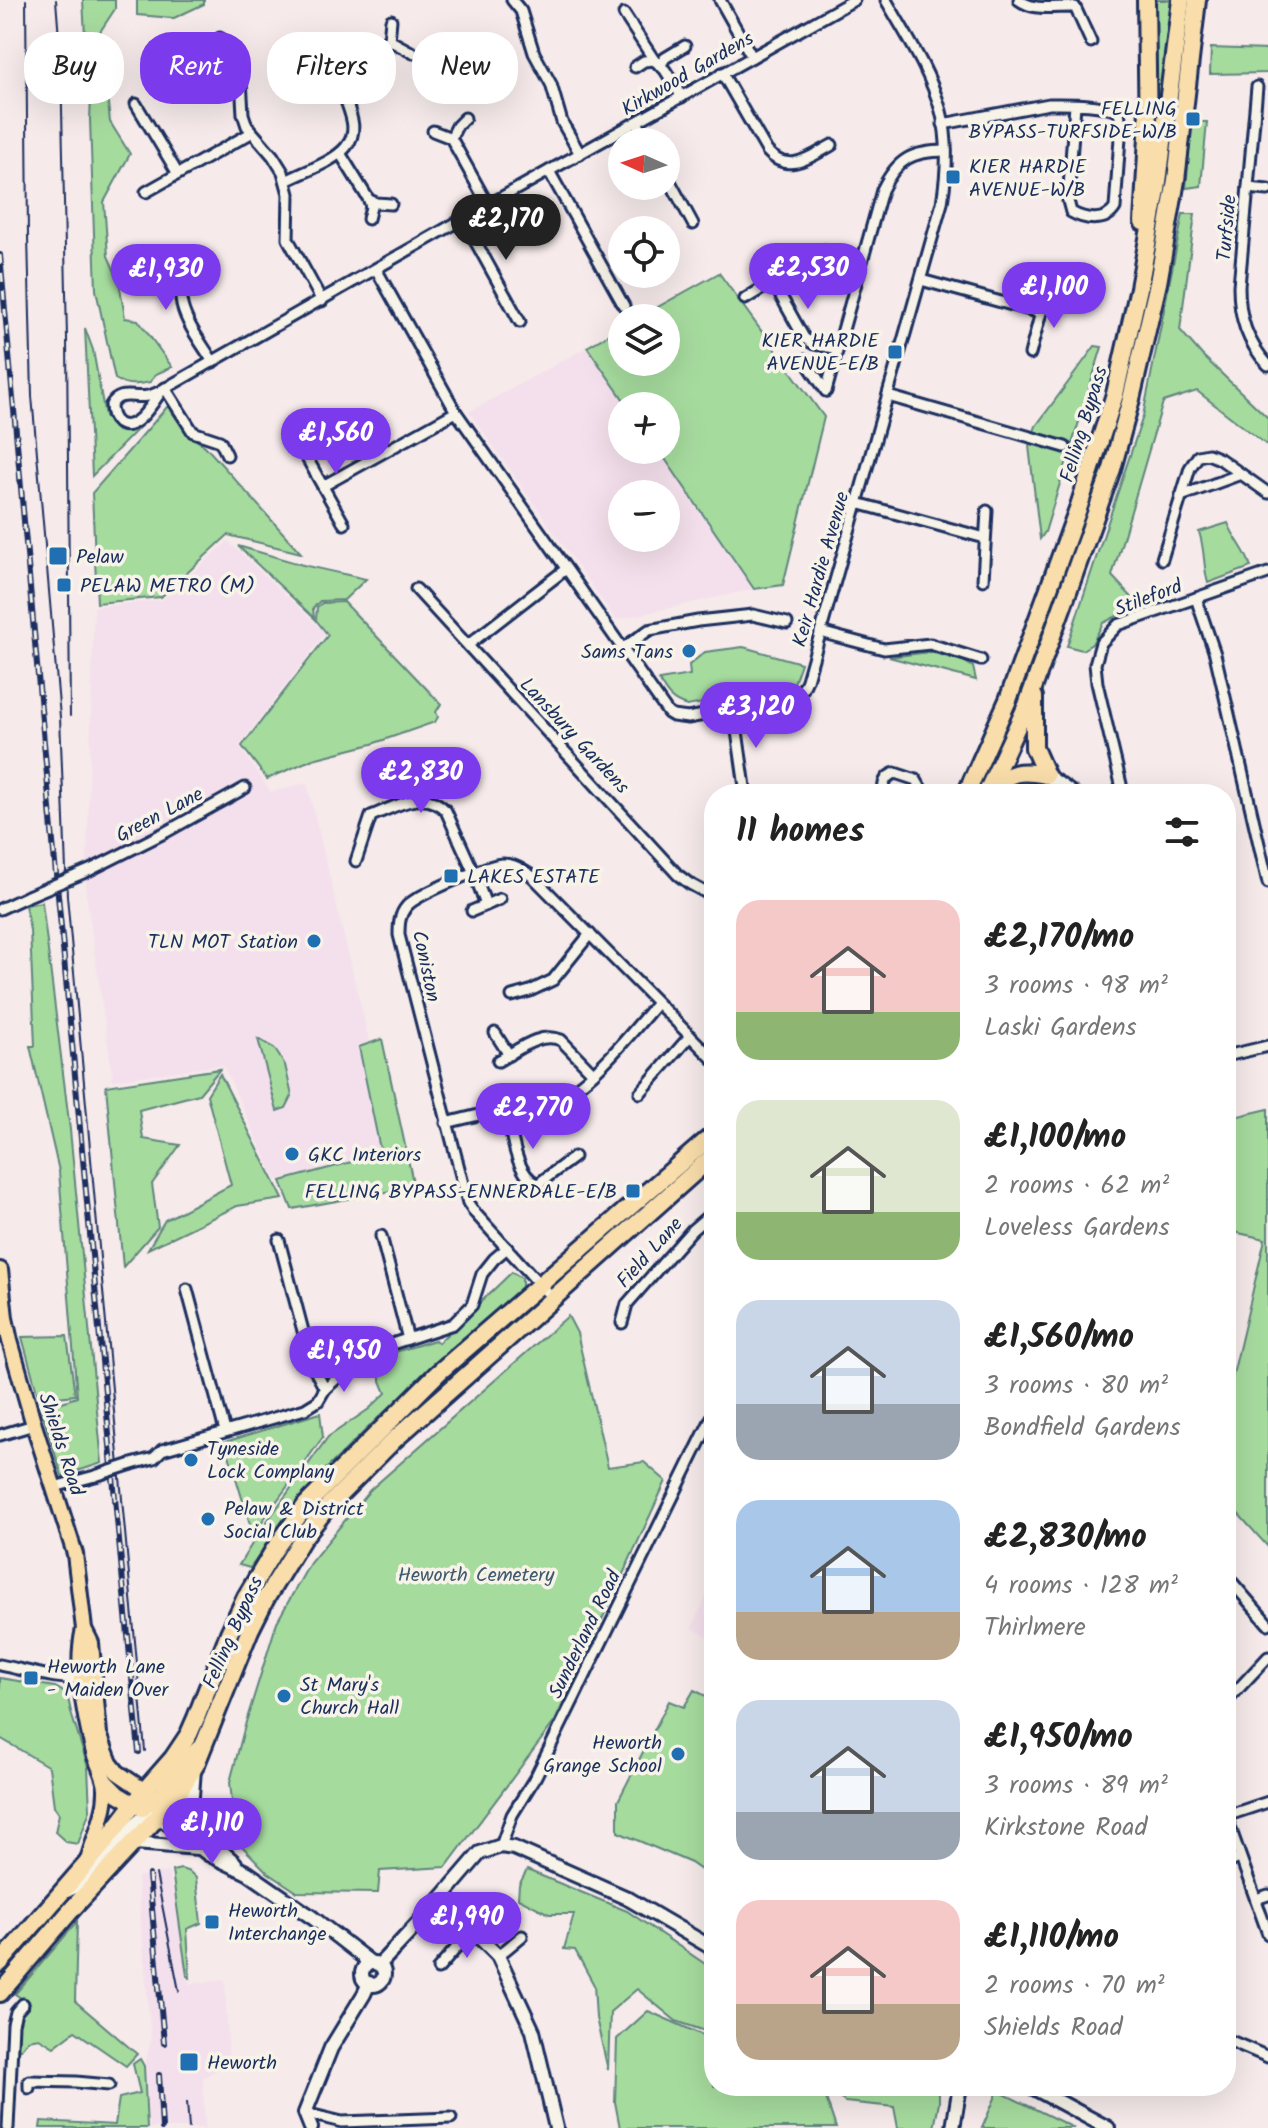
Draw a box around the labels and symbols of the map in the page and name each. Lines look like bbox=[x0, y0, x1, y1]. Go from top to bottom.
street label: Kirkwood Gardens bbox=[616, 24, 761, 126]
place label: FELLING BYPASS-TURFSIDE-W/B bbox=[968, 94, 1177, 149]
marker: FELLING BYPASS-TURFSIDE-W/B bbox=[1184, 110, 1202, 128]
north arrow bbox=[608, 128, 680, 200]
place label: KIER HARDIE AVENUE-W/B bbox=[969, 152, 1088, 207]
marker: KIER HARDIE AVENUE-W/B bbox=[944, 168, 962, 186]
pin: £2,170 bbox=[441, 194, 571, 262]
street label: Turfside bbox=[1209, 194, 1247, 263]
pin: £2,530 bbox=[743, 243, 873, 311]
pin: £1,930 bbox=[101, 244, 231, 312]
pin: £1,100 bbox=[989, 262, 1119, 330]
place label: KIER HARDIE AVENUE-E/B bbox=[762, 326, 880, 381]
marker: KIER HARDIE AVENUE-E/B bbox=[886, 343, 904, 361]
street label: Felling Bypass bbox=[1052, 362, 1118, 487]
pin: £1,560 bbox=[271, 408, 401, 476]
street label: Keir Hardie Avenue bbox=[784, 488, 859, 651]
place label: Pelaw bbox=[76, 542, 124, 574]
marker: Pelaw bbox=[47, 545, 69, 567]
place label: PELAW METRO (M) bbox=[80, 571, 255, 603]
street label: Stileford bbox=[1110, 571, 1188, 626]
marker: PELAW METRO (M) bbox=[55, 576, 73, 594]
place label: Sams Tans bbox=[581, 637, 673, 669]
marker: Sams Tans bbox=[680, 642, 698, 660]
street label: Lansbury Gardens bbox=[511, 671, 637, 802]
pin: £3,120 bbox=[691, 682, 821, 750]
pin: £2,830 bbox=[356, 747, 486, 815]
street label: Green Lane bbox=[110, 779, 210, 852]
place label: LAKES ESTATE bbox=[467, 862, 601, 894]
marker: LAKES ESTATE bbox=[442, 867, 460, 885]
place label: TLN MOT Station bbox=[148, 927, 298, 959]
street label: Coniston bbox=[402, 928, 448, 1005]
marker: TLN MOT Station bbox=[305, 932, 323, 950]
pin: £2,770 bbox=[468, 1083, 598, 1151]
place label: GKC Interiors bbox=[308, 1140, 422, 1172]
marker: GKC Interiors bbox=[283, 1145, 301, 1163]
place label: FELLING BYPASS-ENNERDALE-E/B bbox=[305, 1177, 617, 1209]
marker: FELLING BYPASS-ENNERDALE-E/B bbox=[624, 1182, 642, 1200]
street label: Field Lane bbox=[609, 1210, 692, 1296]
pin: £1,950 bbox=[279, 1326, 409, 1394]
street label: Shields Road bbox=[28, 1389, 92, 1501]
place label: Tyneside Lock Complany bbox=[207, 1434, 335, 1489]
marker: Tyneside Lock Complany bbox=[182, 1451, 200, 1469]
place label: Pelaw & District Social Club bbox=[224, 1494, 364, 1549]
marker: Pelaw & District Social Club bbox=[199, 1510, 217, 1528]
park label: Heworth Cemetery bbox=[398, 1560, 555, 1592]
street label: Sunderland Road bbox=[541, 1564, 631, 1705]
street label: Felling Bypass bbox=[195, 1571, 273, 1694]
place label: Heworth Lane - Maiden Over bbox=[47, 1652, 169, 1707]
marker: Heworth Lane - Maiden Over bbox=[22, 1669, 40, 1687]
place label: St Mary's Church Hall bbox=[300, 1670, 399, 1725]
marker: St Mary's Church Hall bbox=[275, 1687, 293, 1705]
place label: Heworth Grange School bbox=[543, 1728, 662, 1783]
marker: Heworth Grange School bbox=[669, 1745, 687, 1763]
pin: £1,110 bbox=[147, 1798, 277, 1866]
pin: £1,990 bbox=[402, 1892, 532, 1960]
place label: Heworth Interchange bbox=[228, 1896, 326, 1951]
marker: Heworth Interchange bbox=[203, 1913, 221, 1931]
place label: Heworth bbox=[207, 2048, 277, 2080]
marker: Heworth bbox=[178, 2051, 200, 2073]

